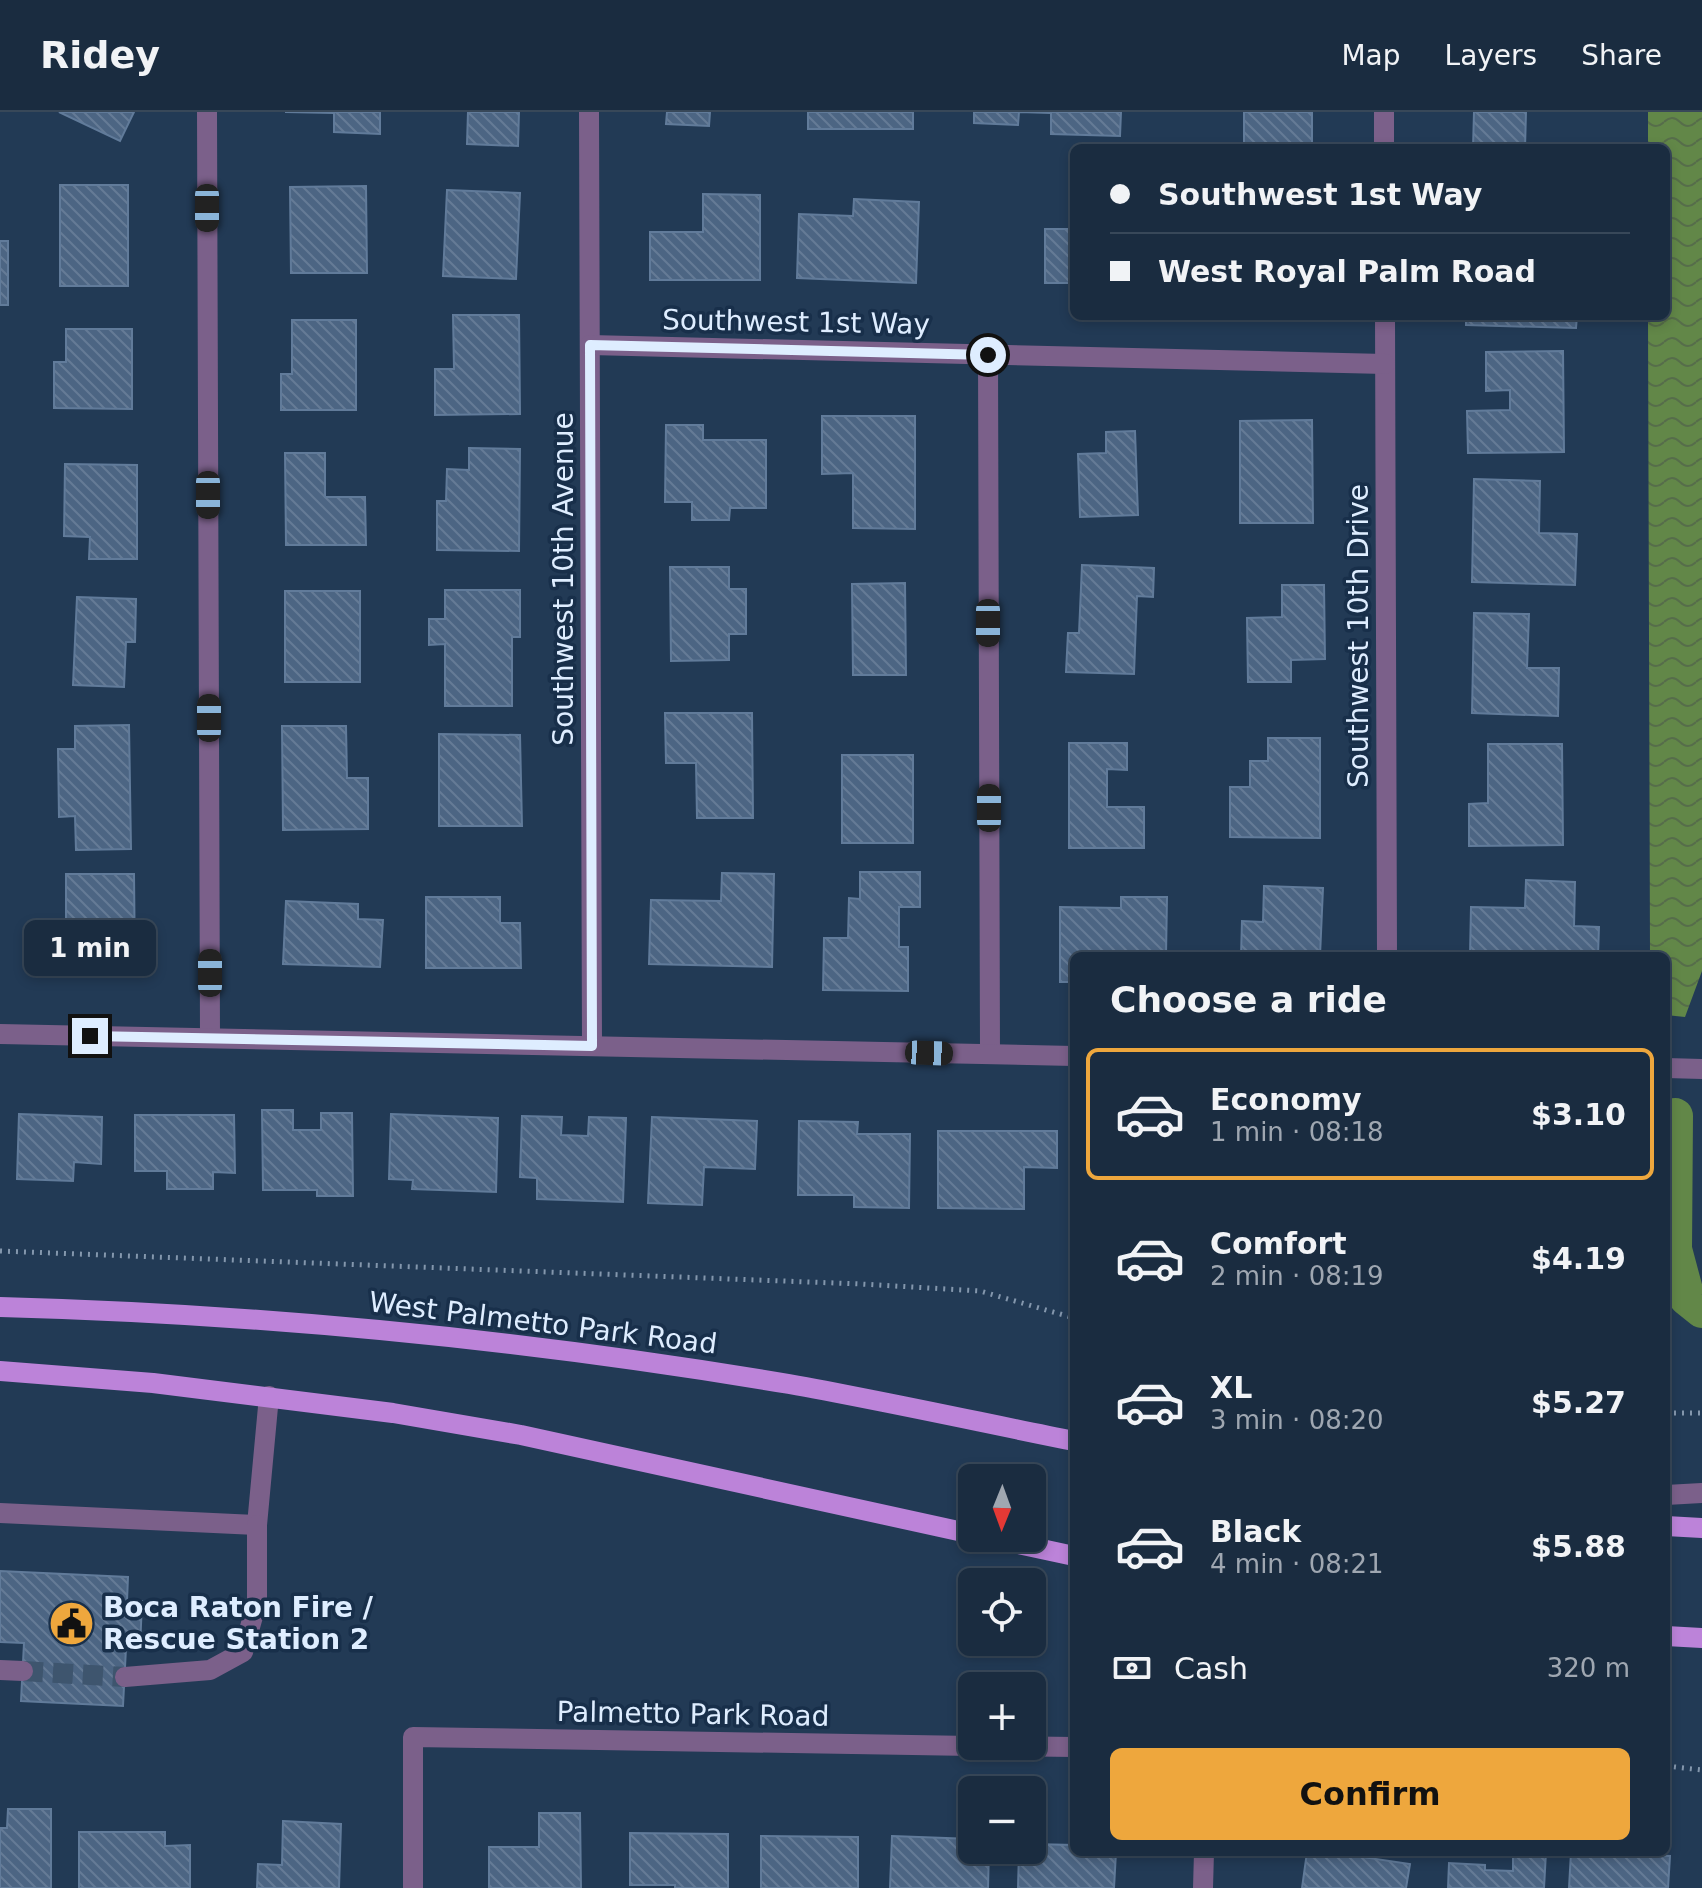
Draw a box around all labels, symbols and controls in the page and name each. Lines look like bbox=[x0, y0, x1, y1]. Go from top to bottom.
text: Ridey bbox=[40, 33, 160, 77]
text: Map bbox=[1341, 39, 1401, 72]
text: Layers bbox=[1445, 39, 1537, 72]
text: Share bbox=[1581, 39, 1662, 72]
text: Southwest 1st Way bbox=[1158, 177, 1482, 212]
car bbox=[195, 184, 219, 232]
text: West Royal Palm Road bbox=[1158, 254, 1536, 289]
street label: Southwest 1st Way bbox=[662, 303, 930, 341]
route start bbox=[970, 337, 1006, 373]
street label: Southwest 10th Avenue bbox=[547, 412, 580, 746]
car bbox=[196, 471, 220, 519]
street label: Southwest 10th Drive bbox=[1342, 484, 1375, 788]
car bbox=[976, 599, 1000, 647]
car bbox=[197, 694, 221, 742]
car bbox=[977, 784, 1001, 832]
callout: 1 min bbox=[24, 920, 156, 976]
text: 1 min bbox=[49, 933, 131, 963]
car bbox=[198, 949, 222, 997]
text: Choose a ride bbox=[1110, 979, 1387, 1020]
route end bbox=[72, 1018, 108, 1054]
car bbox=[905, 1040, 953, 1066]
icon: car bbox=[1114, 1078, 1186, 1150]
text: Economy bbox=[1210, 1082, 1362, 1117]
text: $3.10 bbox=[1531, 1097, 1626, 1132]
text: 1 min · 08:18 bbox=[1210, 1117, 1384, 1147]
icon: car bbox=[1114, 1222, 1186, 1294]
text: Comfort bbox=[1210, 1226, 1347, 1261]
text: $4.19 bbox=[1531, 1241, 1626, 1276]
text: 2 min · 08:19 bbox=[1210, 1261, 1384, 1291]
street label: West Palmetto Park Road bbox=[367, 1285, 719, 1361]
icon: car bbox=[1114, 1366, 1186, 1438]
text: XL bbox=[1210, 1370, 1252, 1405]
text: $5.27 bbox=[1531, 1385, 1626, 1420]
text: 3 min · 08:20 bbox=[1210, 1405, 1384, 1435]
north arrow bbox=[958, 1464, 1046, 1552]
map controls bbox=[958, 1464, 1046, 1864]
icon: car bbox=[1114, 1510, 1186, 1582]
text: Black bbox=[1210, 1514, 1301, 1549]
text: $5.88 bbox=[1531, 1529, 1626, 1564]
text: 4 min · 08:21 bbox=[1210, 1549, 1384, 1579]
button: locate bbox=[958, 1568, 1046, 1656]
place label: Boca Raton Fire / Rescue Station 2 bbox=[103, 1591, 374, 1656]
public building icon: Boca Raton Fire / Rescue Station 2 bbox=[48, 1599, 96, 1647]
icon: cash bbox=[1110, 1646, 1154, 1690]
text: Cash bbox=[1174, 1651, 1248, 1686]
text: 320 m bbox=[1547, 1653, 1630, 1683]
button: + bbox=[958, 1672, 1046, 1760]
street label: Palmetto Park Road bbox=[556, 1695, 830, 1733]
button: Confirm bbox=[1110, 1748, 1630, 1840]
button: − bbox=[958, 1776, 1046, 1864]

